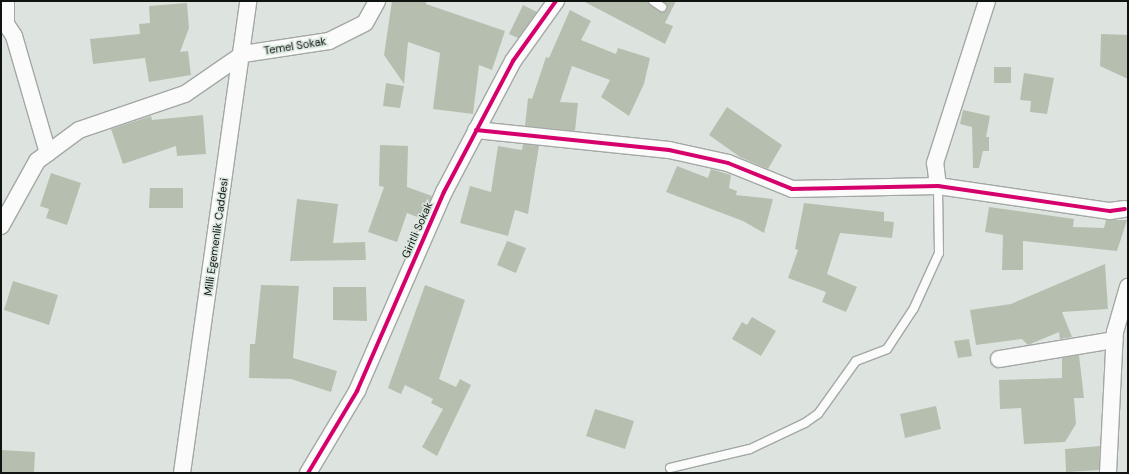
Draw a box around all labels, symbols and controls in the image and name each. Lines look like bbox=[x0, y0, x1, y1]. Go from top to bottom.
street label: Temel Sokak bbox=[263, 35, 327, 57]
street label: Milli Egemenlik Caddesi bbox=[201, 177, 231, 297]
street label: Giritli Sokak bbox=[399, 200, 435, 260]

